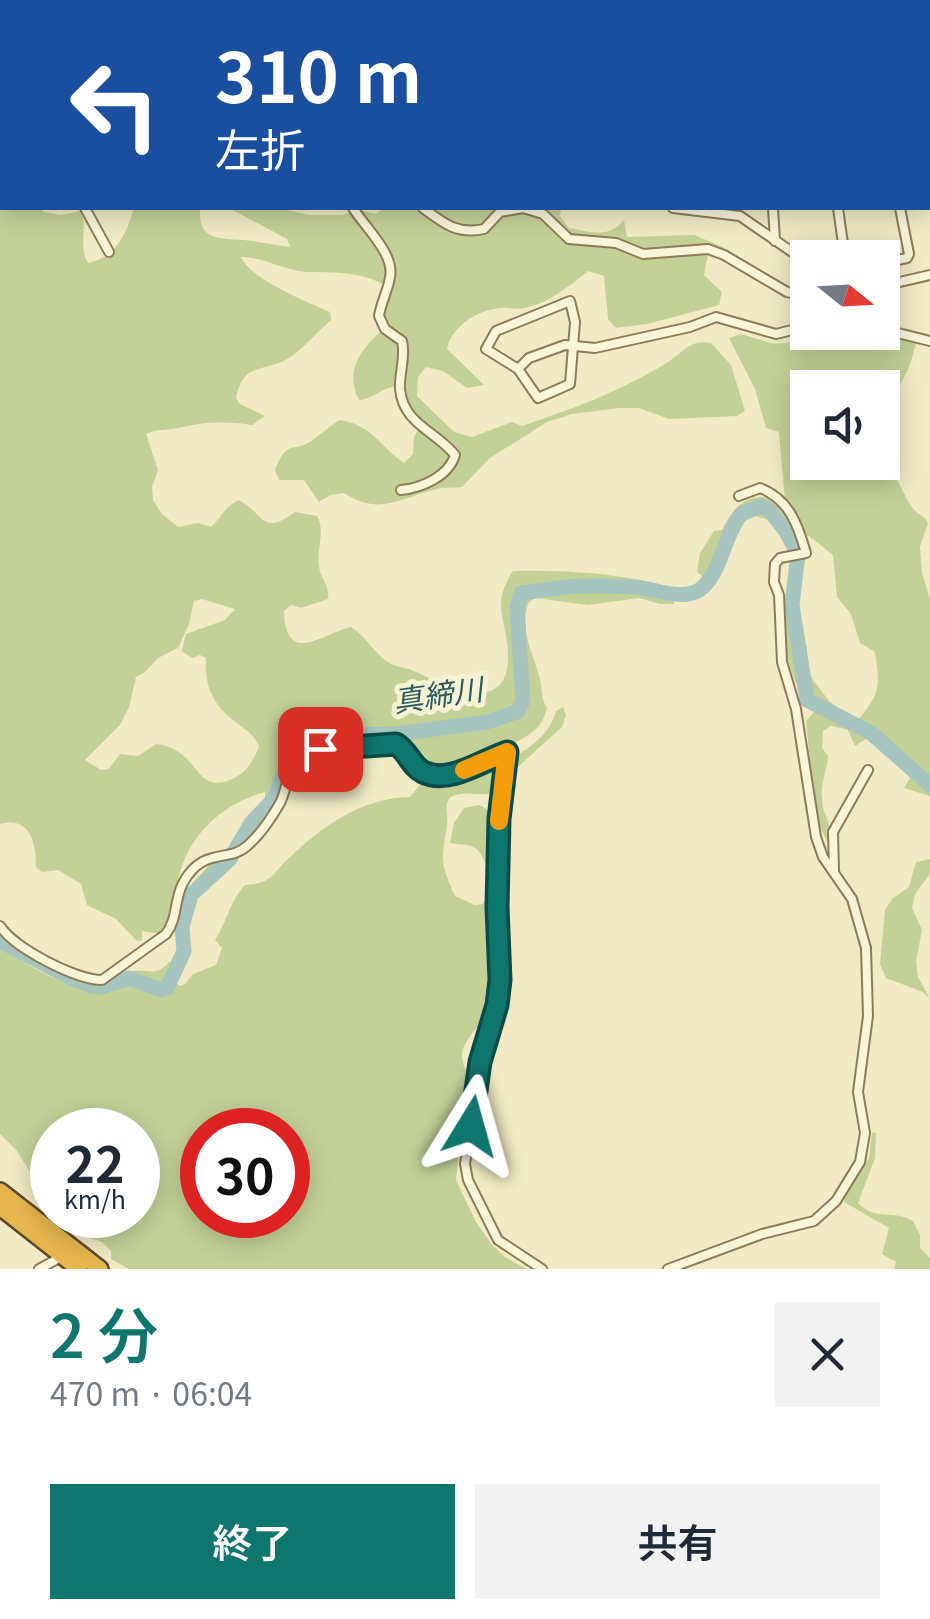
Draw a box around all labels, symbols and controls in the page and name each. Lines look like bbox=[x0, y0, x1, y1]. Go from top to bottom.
text: 310 m bbox=[215, 22, 422, 123]
icon: left bbox=[50, 40, 180, 170]
text: 左折 bbox=[215, 115, 305, 180]
north arrow bbox=[790, 240, 900, 350]
map controls bbox=[790, 240, 900, 480]
button: sound bbox=[790, 370, 900, 480]
water label: 真締川 bbox=[390, 665, 488, 721]
pin bbox=[278, 707, 363, 792]
icon: arrive bbox=[293, 722, 348, 777]
position arrow bbox=[419, 1074, 523, 1178]
speed limit sign: 30 bbox=[180, 1108, 310, 1238]
text: 22 bbox=[66, 1125, 125, 1197]
text: km/h bbox=[64, 1180, 126, 1216]
text: 2 分 bbox=[50, 1288, 158, 1375]
button: close bbox=[775, 1302, 880, 1407]
text: 470 m · 06:04 bbox=[50, 1369, 252, 1415]
button: 終了 bbox=[50, 1484, 455, 1599]
button: 共有 bbox=[475, 1484, 880, 1599]

